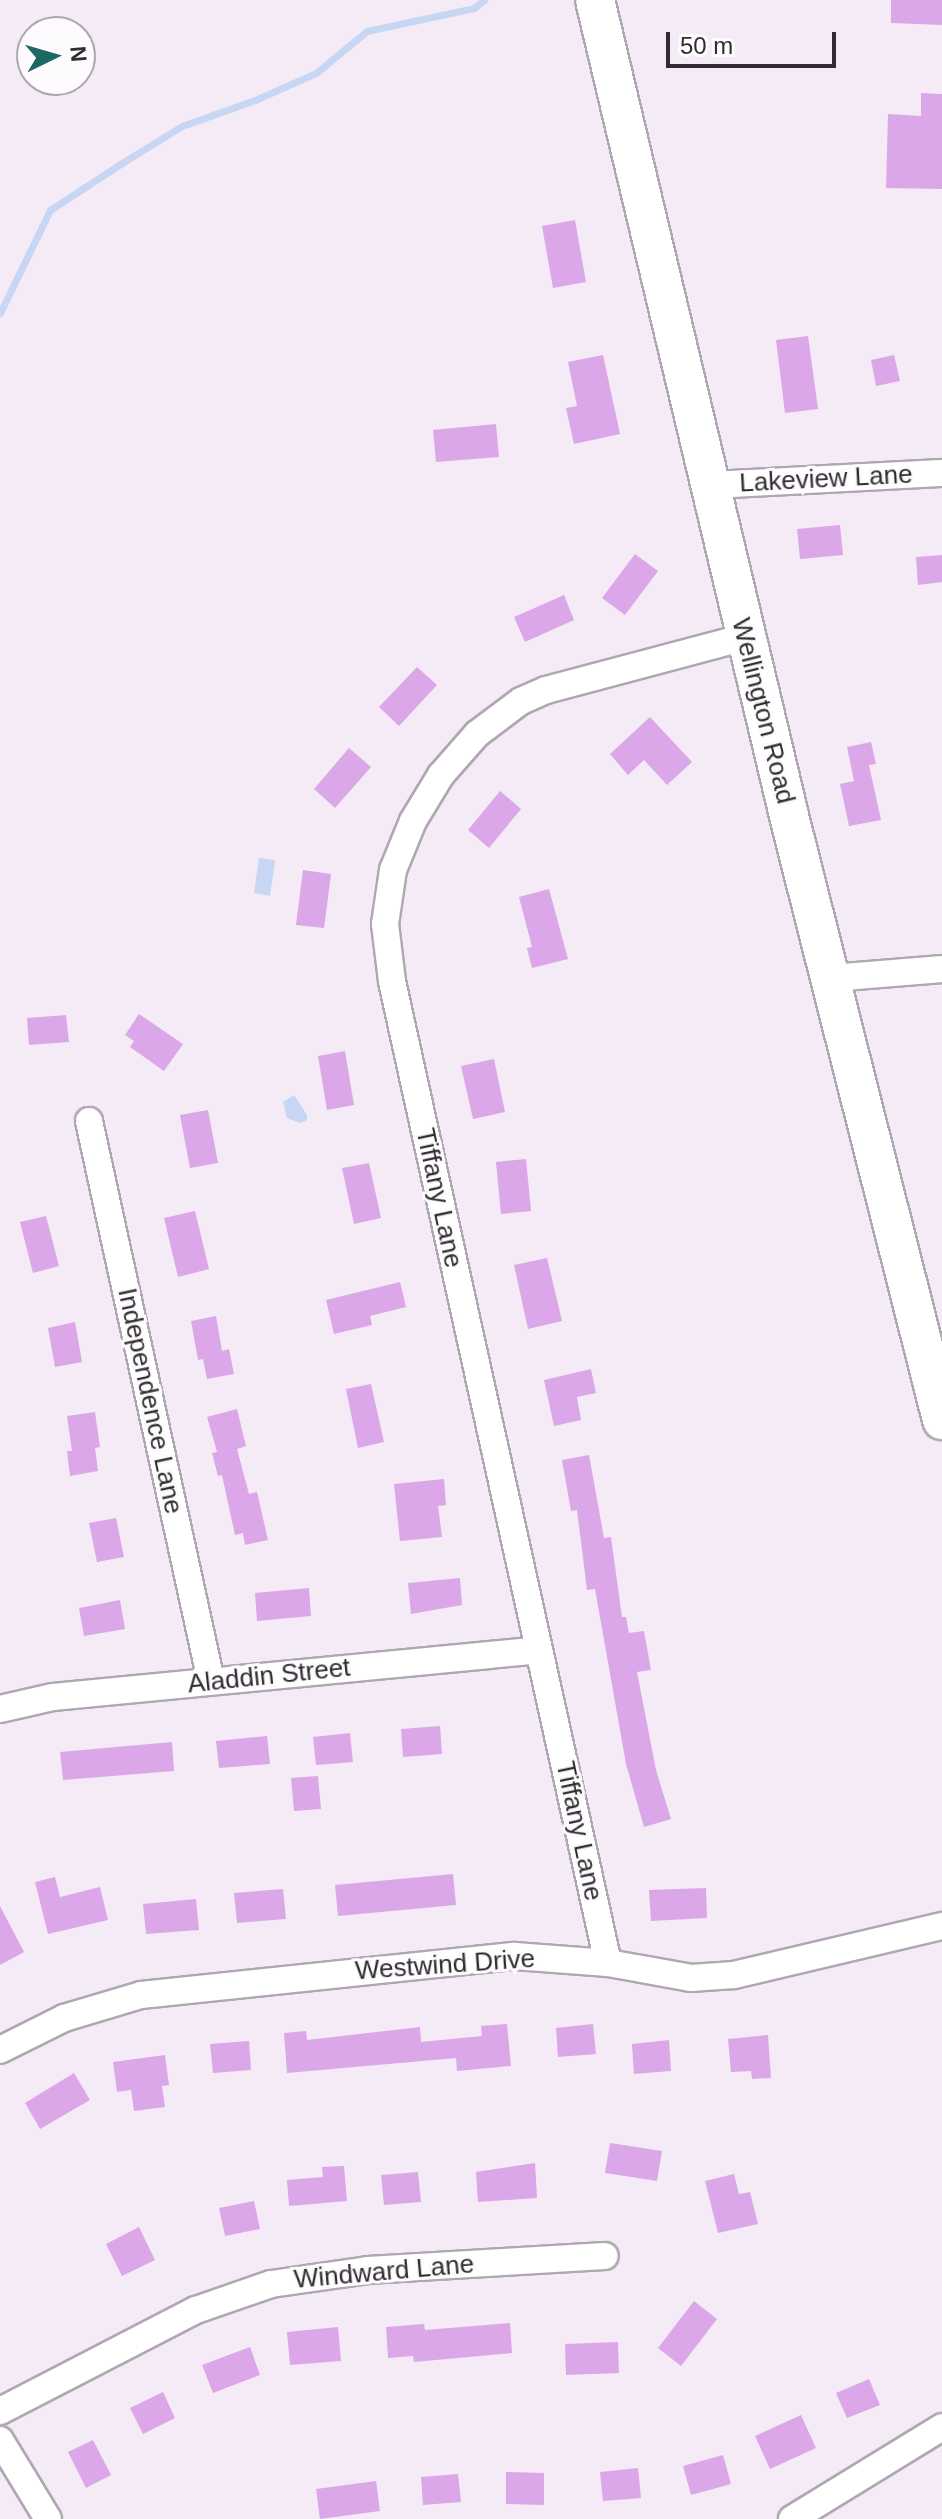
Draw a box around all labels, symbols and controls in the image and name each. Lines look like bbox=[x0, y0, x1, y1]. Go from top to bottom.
north arrow bbox=[16, 16, 96, 96]
scale bar bbox=[670, 16, 840, 66]
text: 50 m bbox=[680, 32, 733, 59]
text: N bbox=[65, 45, 92, 63]
street label: Lakeview Lane bbox=[739, 459, 913, 499]
street label: Wellington Road bbox=[725, 615, 801, 807]
street label: Tiffany Lane bbox=[409, 1125, 469, 1271]
street label: Independence Lane bbox=[111, 1285, 189, 1517]
street label: Aladdin Street bbox=[186, 1652, 352, 1700]
street label: Tiffany Lane bbox=[549, 1758, 609, 1904]
street label: Westwind Drive bbox=[354, 1943, 536, 1987]
street label: Windward Lane bbox=[293, 2249, 475, 2295]

